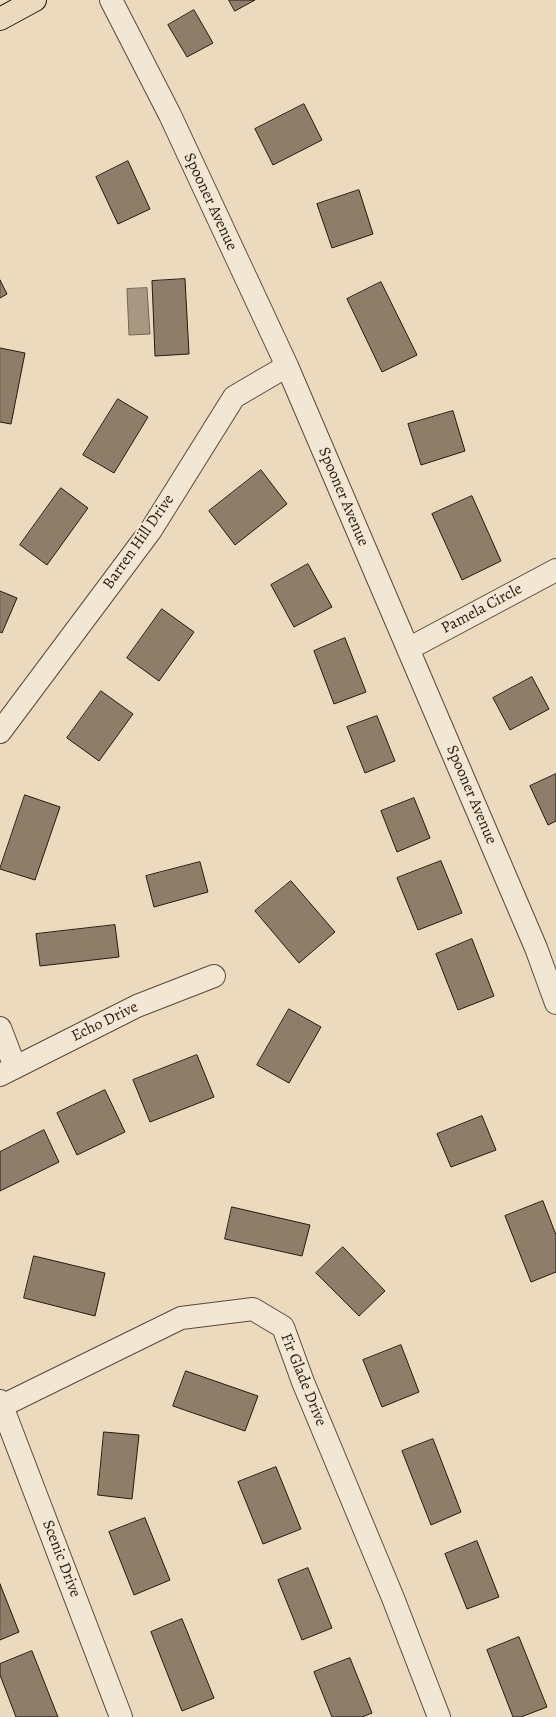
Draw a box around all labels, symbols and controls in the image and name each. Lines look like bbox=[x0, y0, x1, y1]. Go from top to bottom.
street label: Spooner Avenue bbox=[179, 150, 241, 254]
street label: Spooner Avenue bbox=[314, 445, 372, 549]
street label: Barren Hill Drive bbox=[99, 491, 179, 593]
street label: Pamela Circle bbox=[438, 580, 526, 638]
street label: Spooner Avenue bbox=[442, 743, 500, 847]
street label: Echo Drive bbox=[69, 998, 141, 1046]
street label: Fir Glade Drive bbox=[276, 1331, 330, 1429]
street label: Scenic Drive bbox=[38, 1518, 84, 1600]

